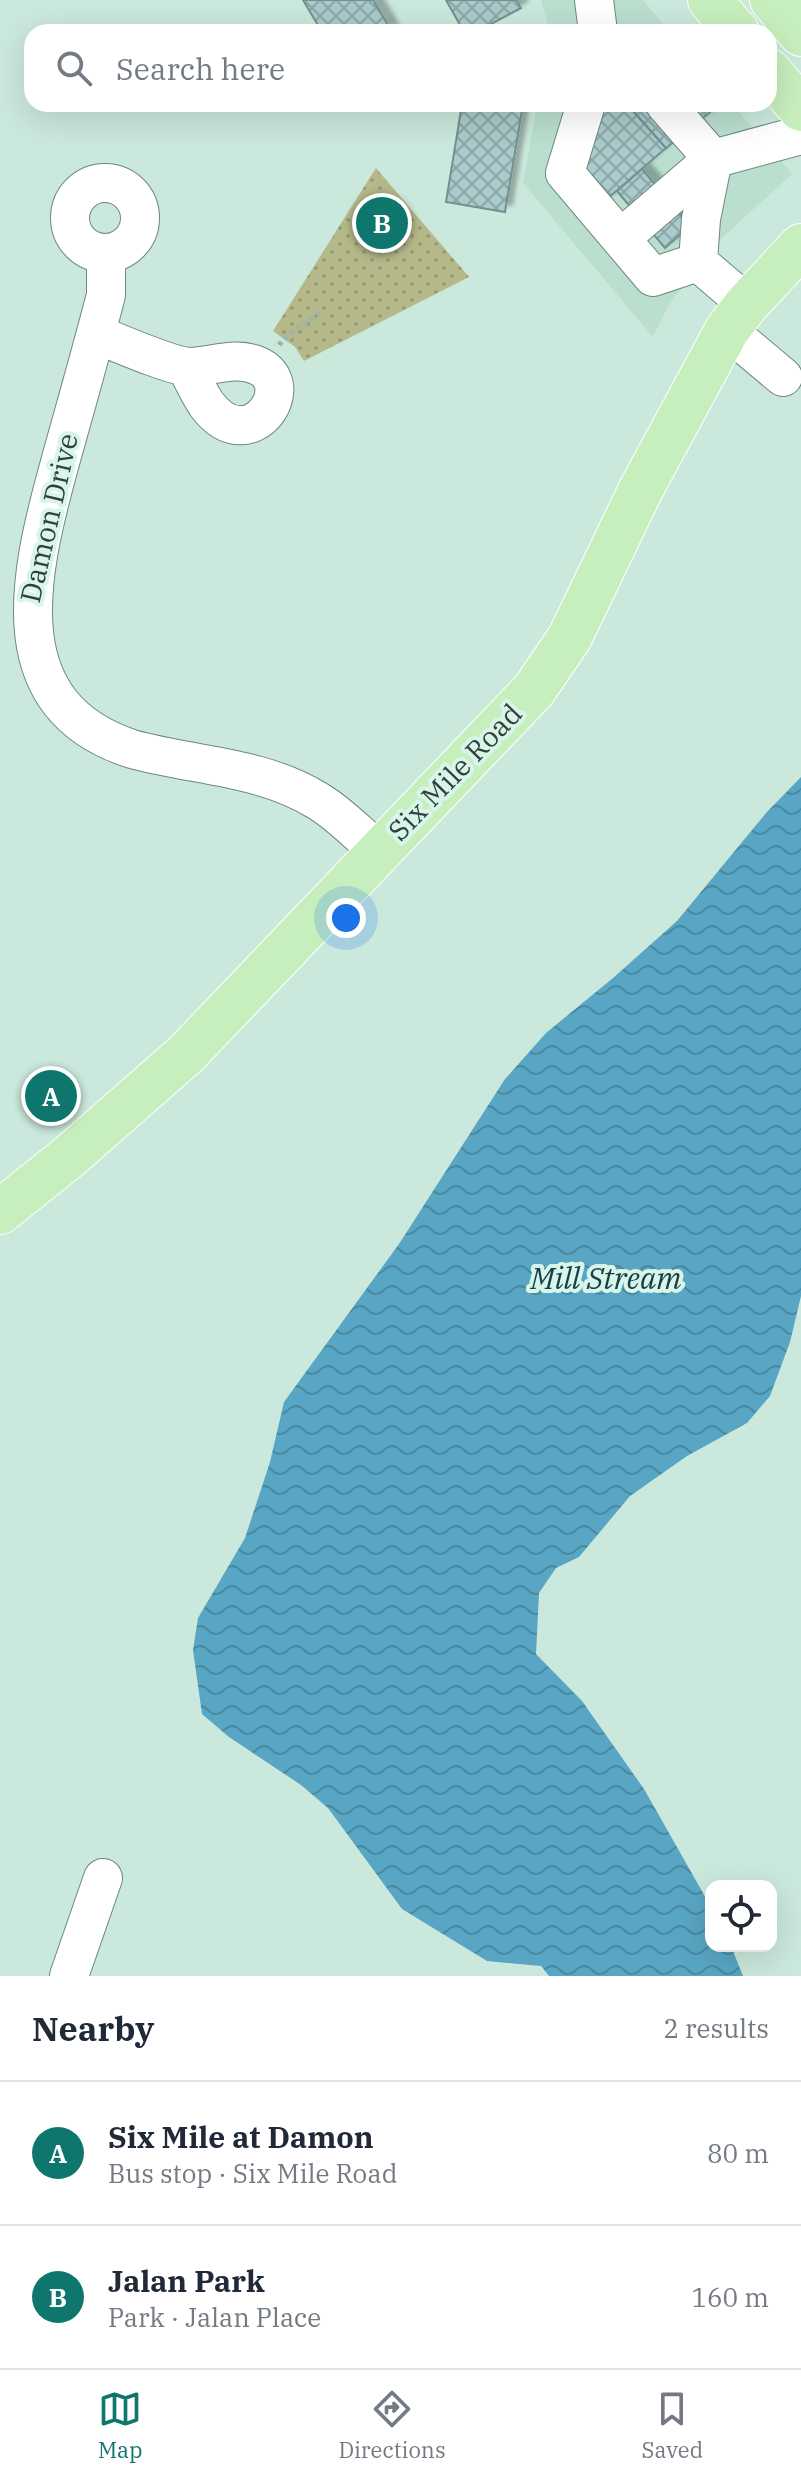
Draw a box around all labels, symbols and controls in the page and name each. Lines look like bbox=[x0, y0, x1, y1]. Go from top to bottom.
search box bbox=[24, 24, 777, 112]
icon: search bbox=[52, 46, 96, 90]
text: Search here bbox=[116, 49, 285, 88]
pin: B bbox=[356, 193, 408, 253]
street label: Damon Drive bbox=[11, 430, 86, 606]
street label: Six Mile Road bbox=[380, 695, 530, 848]
your location bbox=[326, 898, 366, 938]
pin: A bbox=[25, 1066, 77, 1126]
water label: Mill Stream bbox=[529, 1258, 682, 1297]
map controls bbox=[705, 1880, 777, 1952]
button: locate bbox=[705, 1880, 777, 1952]
text: Nearby bbox=[32, 2006, 154, 2050]
text: 2 results bbox=[663, 2011, 769, 2045]
text: Six Mile at Damon bbox=[108, 2117, 374, 2156]
text: A bbox=[49, 2136, 67, 2170]
text: 80 m bbox=[707, 2136, 769, 2170]
text: Bus stop · Six Mile Road bbox=[108, 2156, 397, 2190]
text: Jalan Park bbox=[108, 2261, 265, 2300]
text: B bbox=[49, 2280, 67, 2314]
text: 160 m bbox=[691, 2280, 769, 2314]
text: Park · Jalan Place bbox=[108, 2300, 321, 2334]
tab: Map bbox=[98, 2387, 143, 2464]
tab: Directions bbox=[338, 2387, 446, 2464]
tab: Saved bbox=[641, 2387, 703, 2464]

